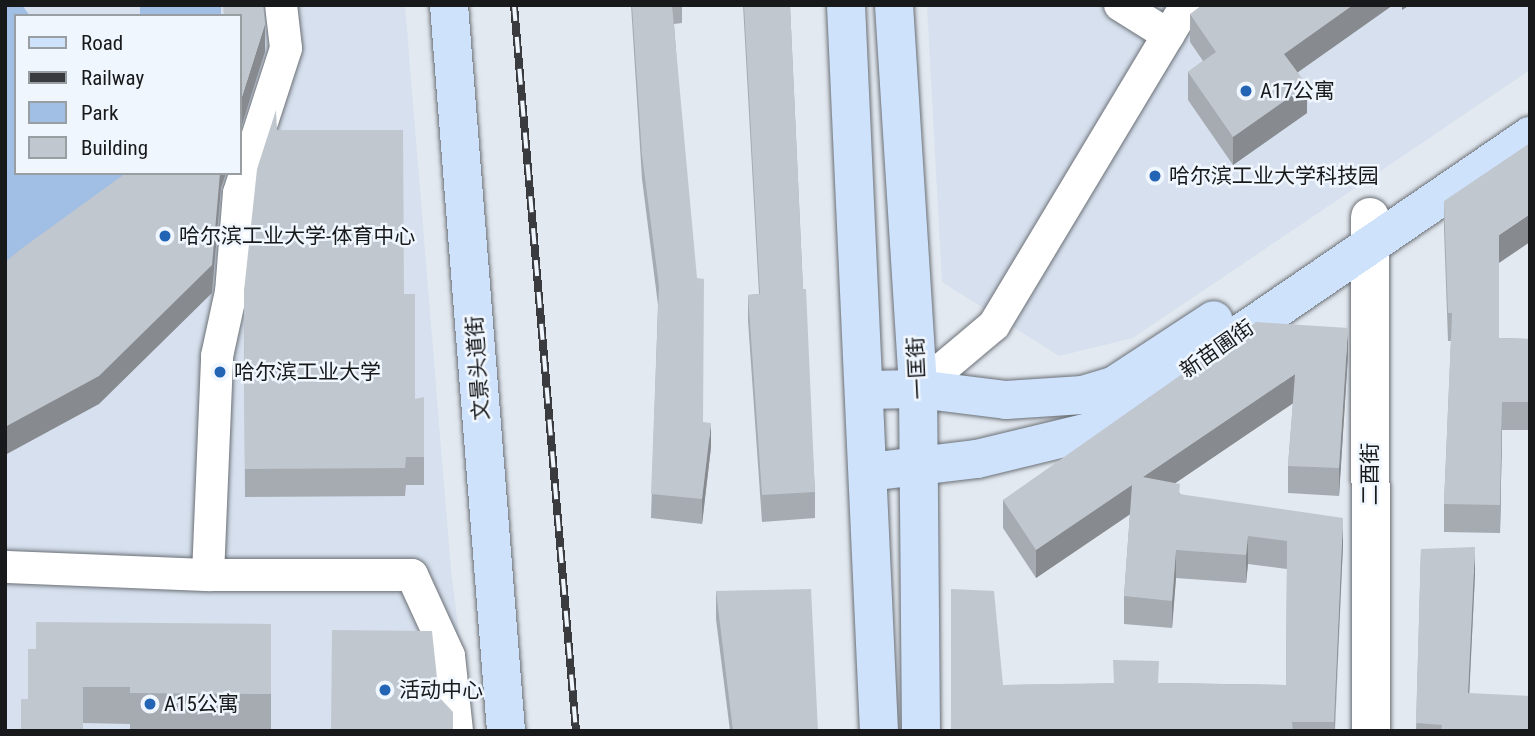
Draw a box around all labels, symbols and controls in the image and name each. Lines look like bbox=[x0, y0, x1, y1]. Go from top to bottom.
legend bbox=[14, 14, 242, 175]
text: Road bbox=[81, 31, 123, 55]
text: Railway bbox=[81, 66, 144, 90]
place label: A17公寓 bbox=[1260, 78, 1335, 104]
marker: A17公寓 bbox=[1238, 83, 1254, 99]
text: Park bbox=[81, 101, 118, 125]
text: Building bbox=[81, 136, 148, 160]
place label: 哈尔滨工业大学科技园 bbox=[1169, 163, 1379, 189]
marker: 哈尔滨工业大学科技园 bbox=[1147, 168, 1163, 184]
place label: 哈尔滨工业大学-体育中心 bbox=[179, 223, 415, 249]
marker: 哈尔滨工业大学-体育中心 bbox=[157, 228, 173, 244]
street label: 文景头道街 bbox=[462, 315, 494, 421]
street label: 新苗圃街 bbox=[1175, 315, 1259, 383]
street label: 一匡街 bbox=[903, 336, 931, 400]
place label: 哈尔滨工业大学 bbox=[234, 359, 381, 385]
marker: 哈尔滨工业大学 bbox=[212, 364, 228, 380]
street label: 二酉街 bbox=[1357, 443, 1383, 505]
place label: 活动中心 bbox=[399, 677, 483, 703]
marker: 活动中心 bbox=[377, 682, 393, 698]
place label: A15公寓 bbox=[164, 691, 239, 717]
marker: A15公寓 bbox=[142, 696, 158, 712]

